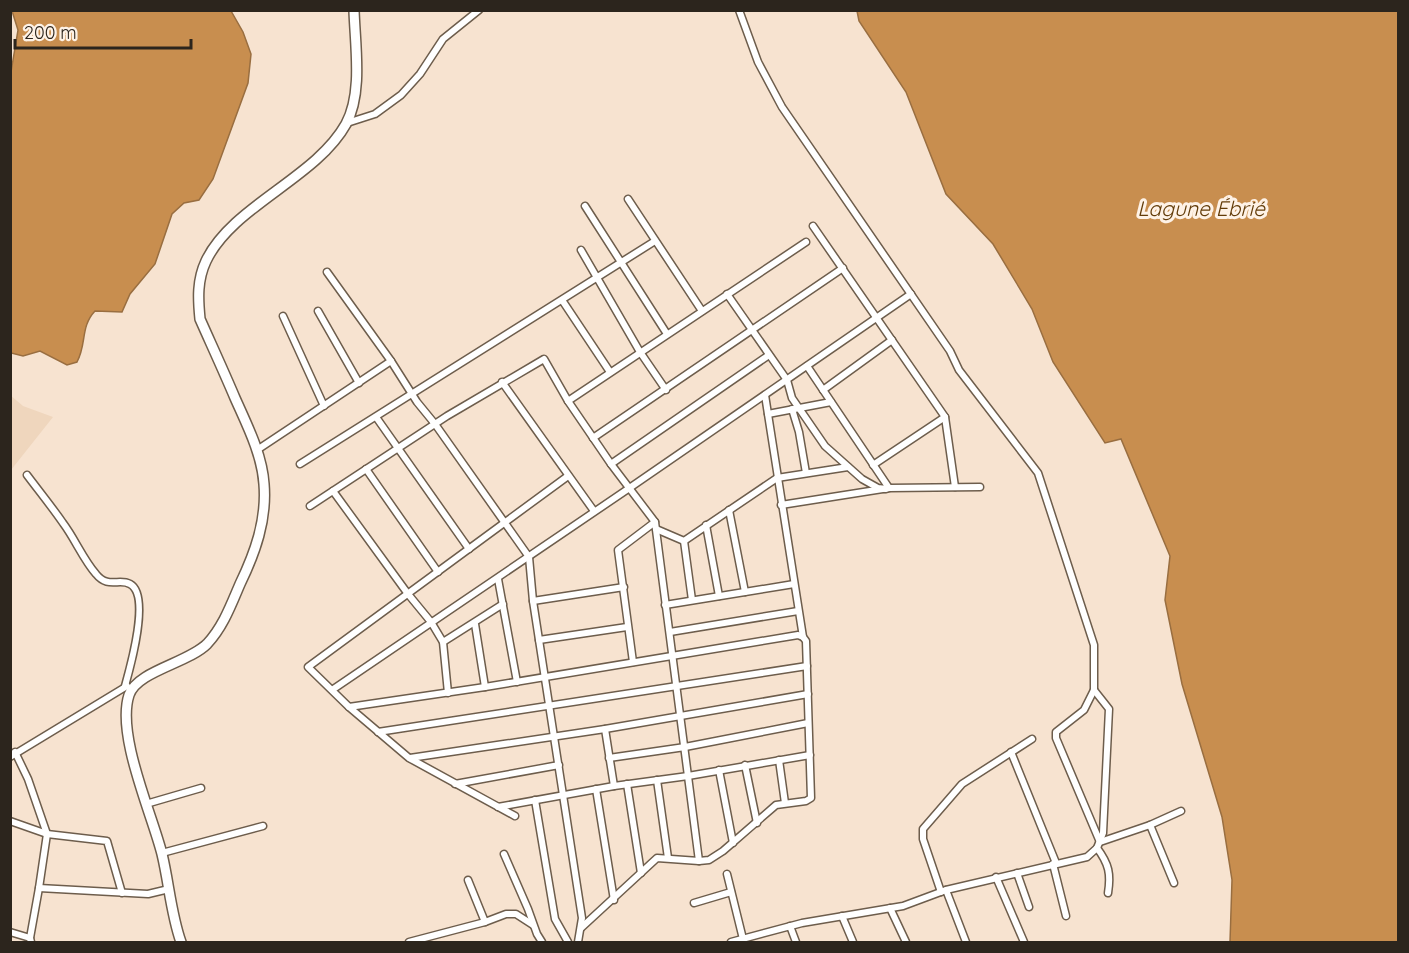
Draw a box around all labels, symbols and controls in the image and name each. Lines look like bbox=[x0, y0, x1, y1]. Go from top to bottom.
scale bar bbox=[15, 12, 190, 50]
text: 200 m bbox=[24, 21, 77, 44]
water label: Lagune Ébrié bbox=[1137, 195, 1266, 221]

